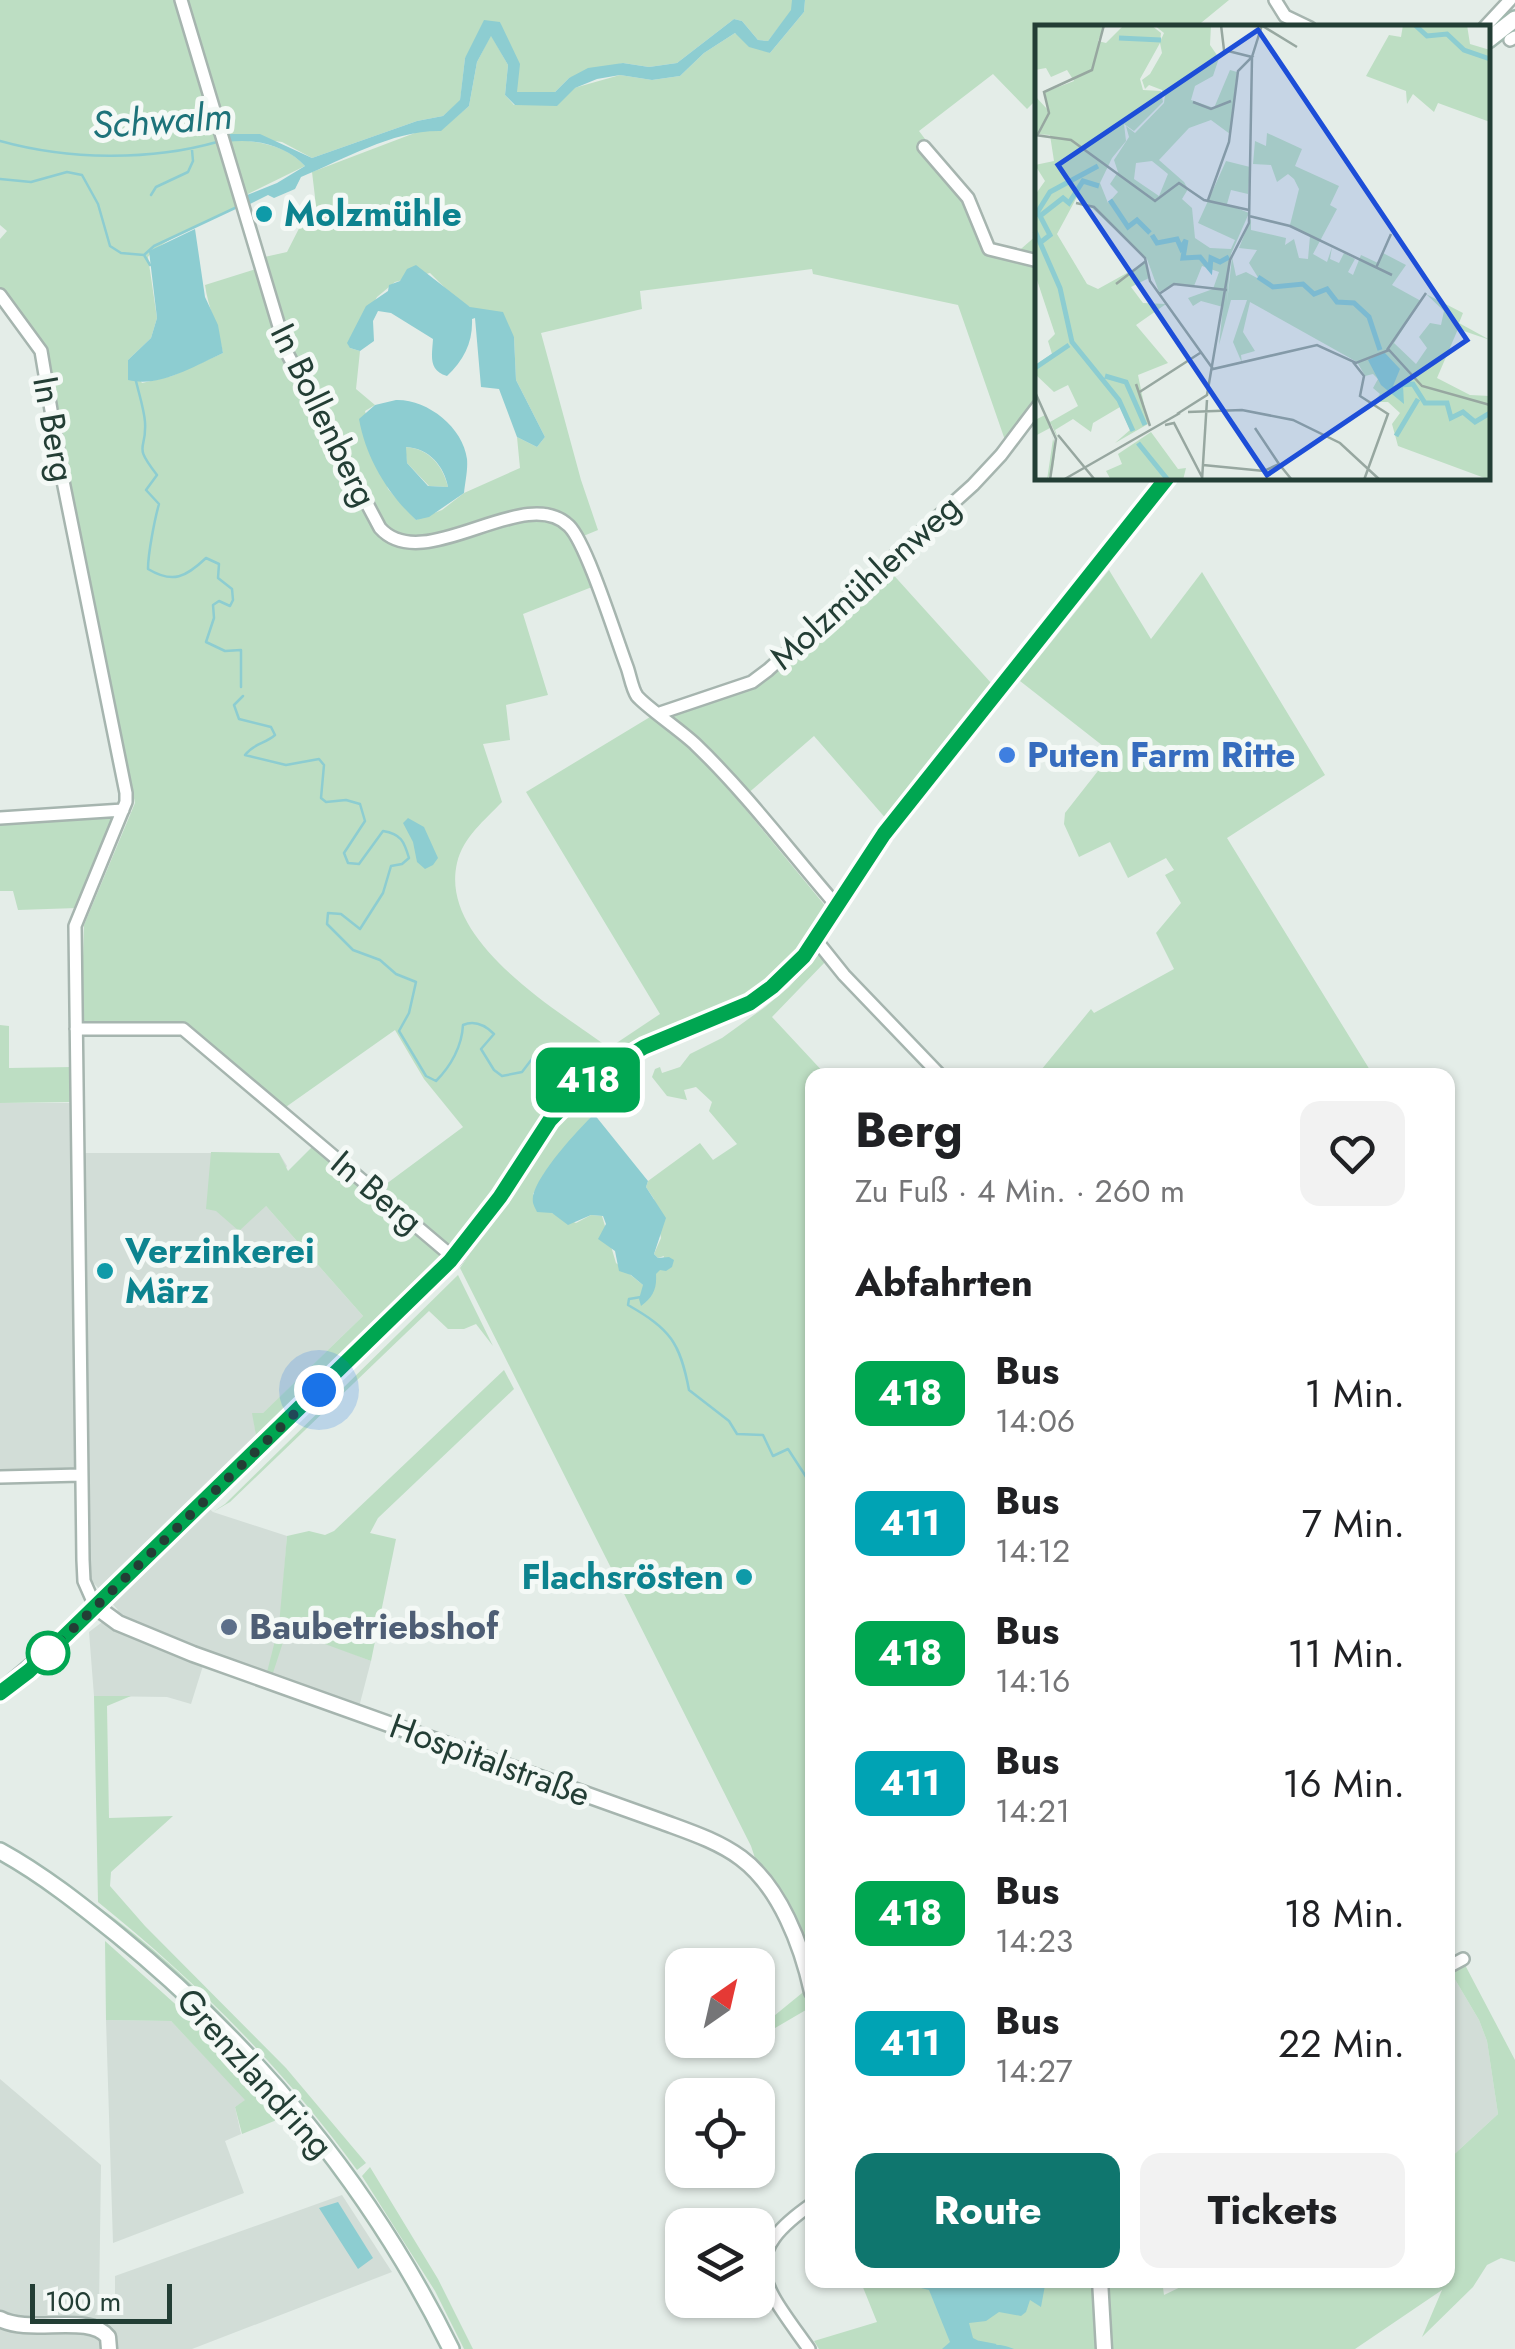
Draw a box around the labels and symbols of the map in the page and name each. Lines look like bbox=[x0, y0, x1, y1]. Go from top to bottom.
inset map bbox=[1035, 25, 1490, 480]
water label: Schwalm bbox=[90, 88, 234, 152]
place label: Molzmühle bbox=[284, 189, 462, 239]
marker: Molzmühle bbox=[253, 203, 275, 225]
street label: In Bollenberg bbox=[258, 315, 390, 515]
street label: In Berg bbox=[20, 372, 88, 486]
street label: Molzmühlenweg bbox=[759, 483, 971, 681]
place label: Puten Farm Ritte bbox=[1027, 730, 1295, 780]
marker: Puten Farm Ritte bbox=[996, 744, 1018, 766]
line badge: 418 bbox=[530, 1048, 646, 1112]
street label: In Berg bbox=[320, 1139, 434, 1245]
place label: Verzinkerei März bbox=[124, 1226, 315, 1316]
marker: Verzinkerei März bbox=[94, 1260, 116, 1282]
your location bbox=[294, 1365, 344, 1415]
place label: Flachsrösten bbox=[521, 1552, 724, 1602]
marker: Flachsrösten bbox=[733, 1566, 755, 1588]
place label: Baubetriebshof bbox=[249, 1602, 500, 1652]
marker: Baubetriebshof bbox=[218, 1616, 240, 1638]
unlabelled marker bbox=[27, 1632, 69, 1674]
street label: Hospitalstraße bbox=[383, 1701, 597, 1819]
north arrow bbox=[665, 1948, 775, 2058]
street label: Grenzlandring bbox=[165, 1977, 345, 2169]
scale bar bbox=[30, 2279, 172, 2324]

